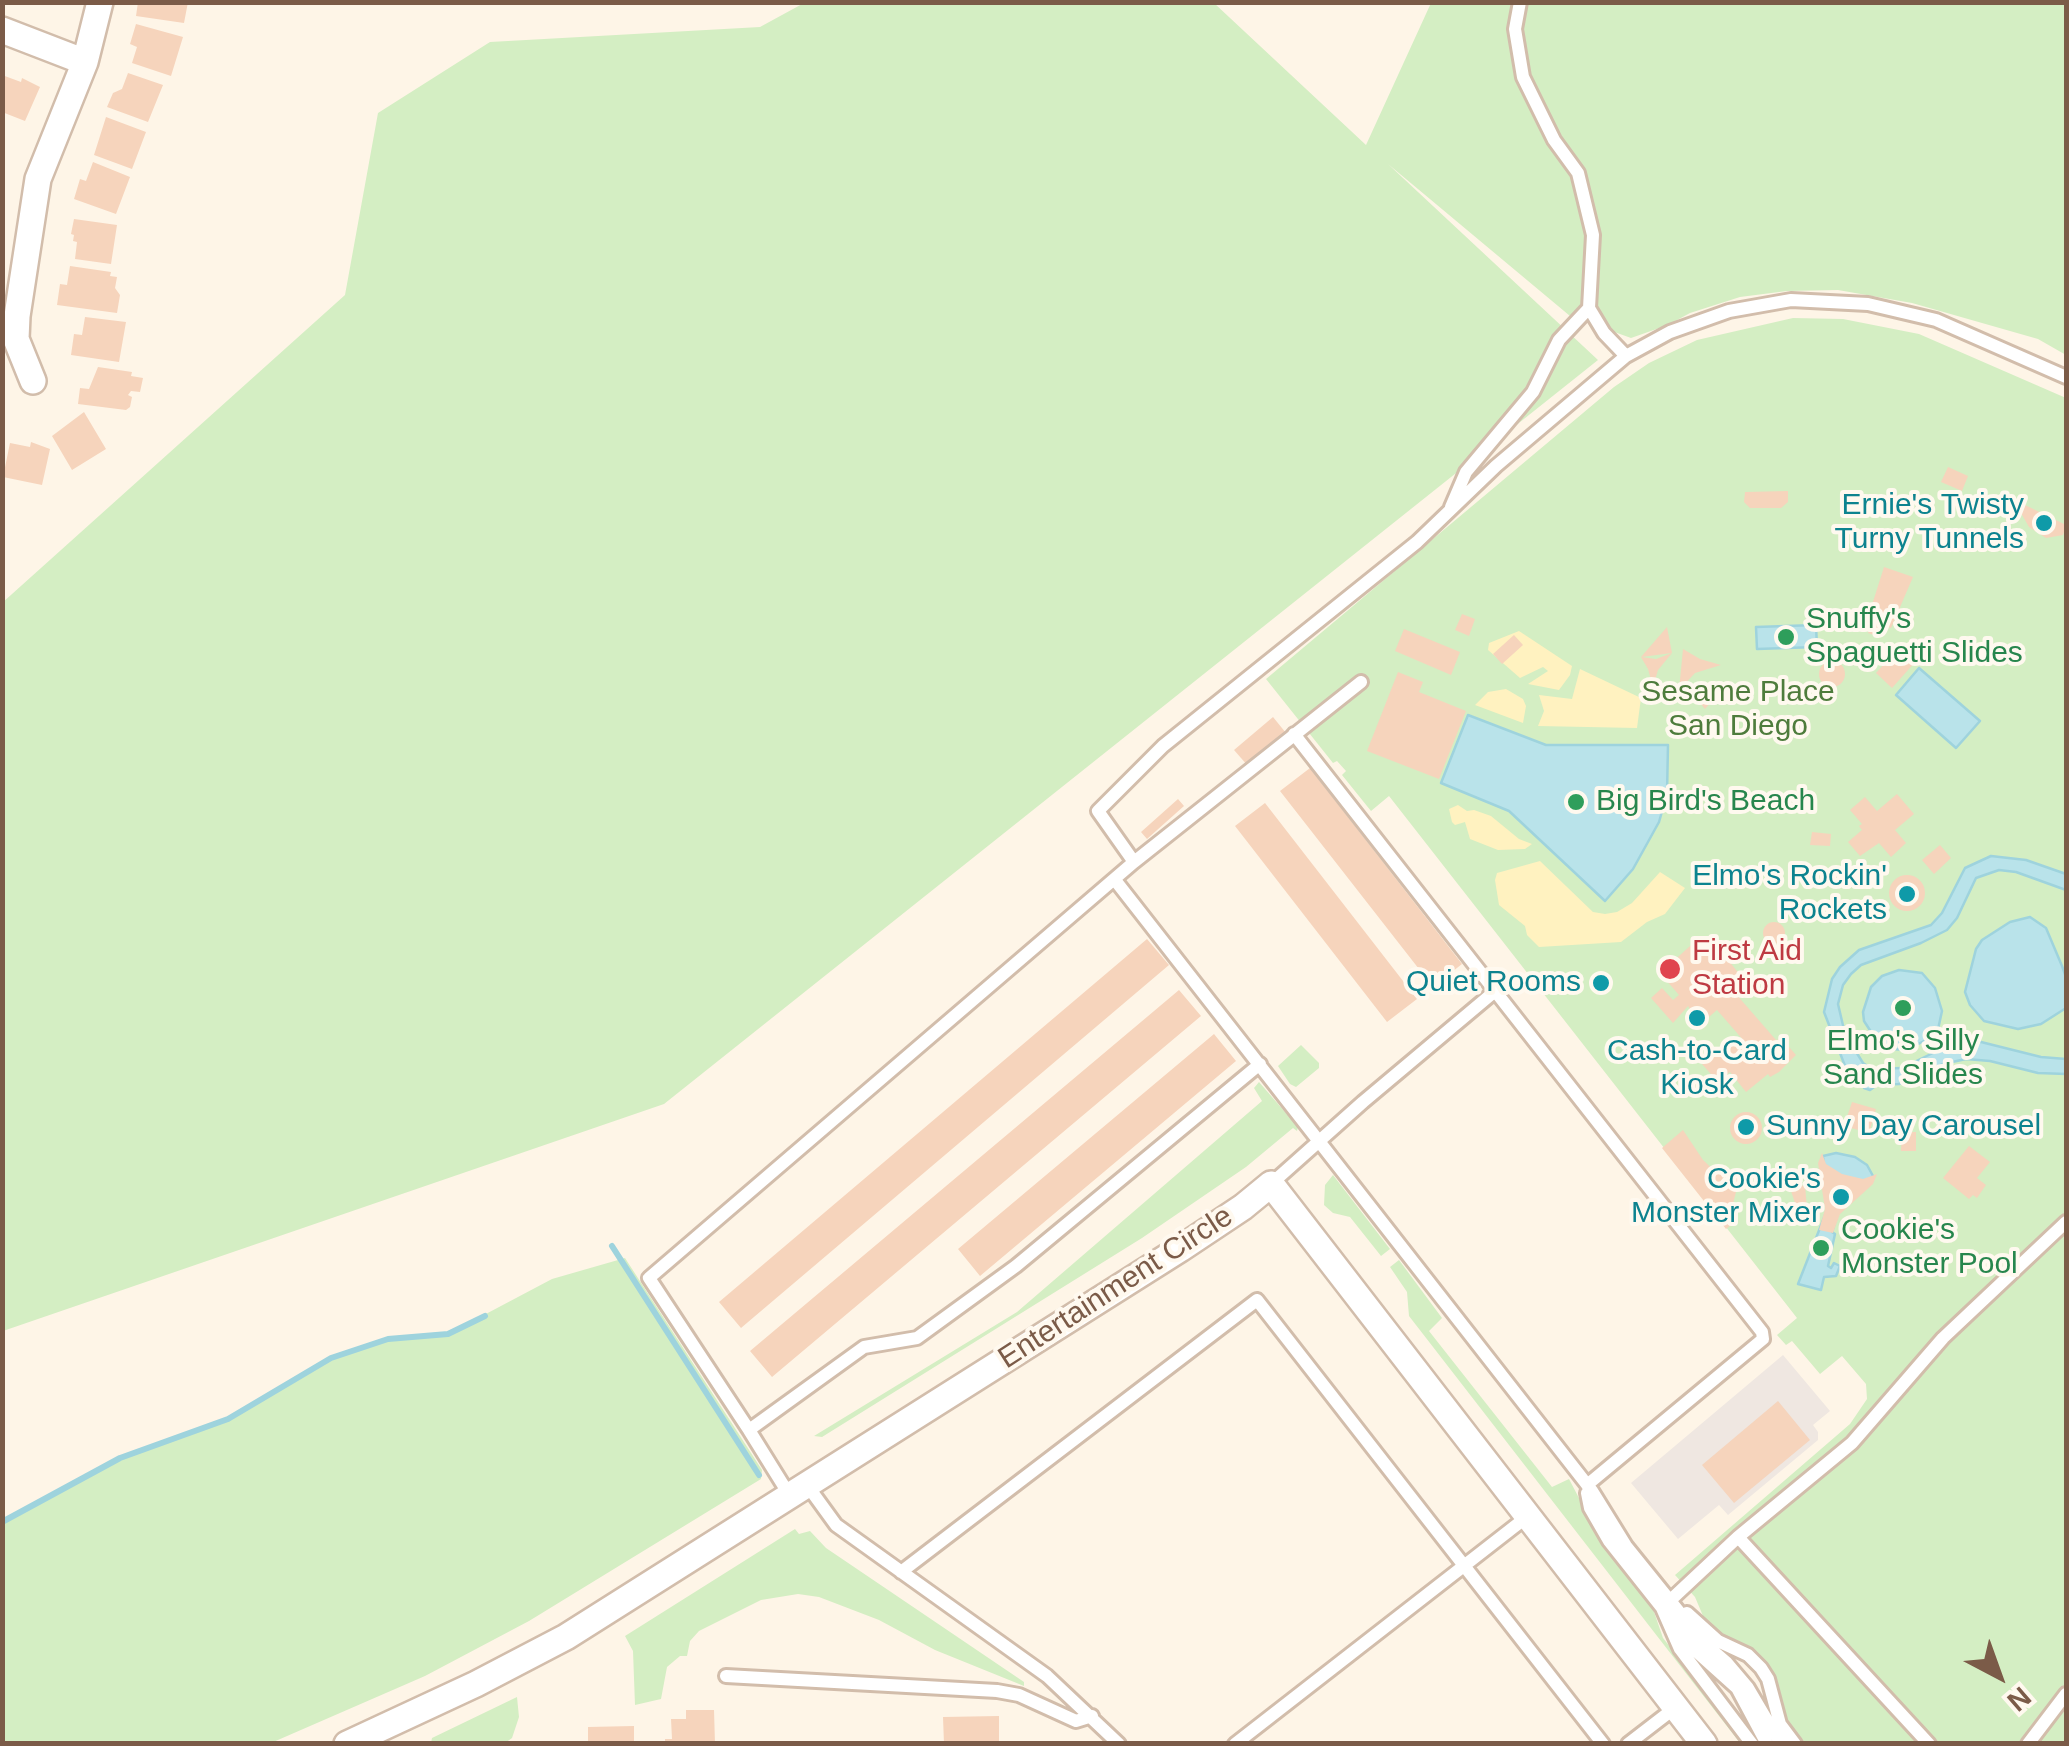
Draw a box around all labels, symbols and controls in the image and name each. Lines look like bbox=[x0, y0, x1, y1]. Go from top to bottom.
place label: Ernie's Twisty Turny Tunnels bbox=[1834, 488, 2024, 558]
marker: Ernie's Twisty Turny Tunnels bbox=[2033, 512, 2055, 534]
place label: Snuffy's Spaguetti Slides bbox=[1806, 602, 2023, 672]
marker: Snuffy's Spaguetti Slides bbox=[1775, 626, 1797, 648]
park label: Sesame Place San Diego bbox=[1641, 675, 1835, 746]
place label: Big Bird's Beach bbox=[1596, 784, 1815, 820]
marker: Big Bird's Beach bbox=[1565, 791, 1587, 813]
place label: Elmo's Rockin' Rockets bbox=[1692, 859, 1887, 930]
marker: Elmo's Rockin' Rockets bbox=[1896, 883, 1918, 905]
place label: First Aid Station bbox=[1692, 934, 1802, 1004]
marker: First Aid Station bbox=[1657, 956, 1683, 982]
place label: Quiet Rooms bbox=[1406, 965, 1581, 1001]
marker: Quiet Rooms bbox=[1590, 972, 1612, 994]
marker: Elmo's Silly Sand Slides bbox=[1892, 997, 1914, 1019]
marker: Cash-to-Card Kiosk bbox=[1686, 1007, 1708, 1029]
place label: Elmo's Silly Sand Slides bbox=[1823, 1024, 1983, 1094]
place label: Cash-to-Card Kiosk bbox=[1607, 1034, 1787, 1104]
place label: Sunny Day Carousel bbox=[1766, 1109, 2041, 1145]
marker: Sunny Day Carousel bbox=[1735, 1116, 1757, 1138]
place label: Cookie's Monster Mixer bbox=[1631, 1162, 1821, 1232]
marker: Cookie's Monster Mixer bbox=[1830, 1186, 1852, 1208]
street label: Entertainment Circle bbox=[992, 1199, 1240, 1377]
place label: Cookie's Monster Pool bbox=[1841, 1213, 2018, 1284]
marker: Cookie's Monster Pool bbox=[1810, 1237, 1832, 1259]
north arrow bbox=[1949, 1626, 2049, 1726]
text: N bbox=[2001, 1681, 2037, 1717]

